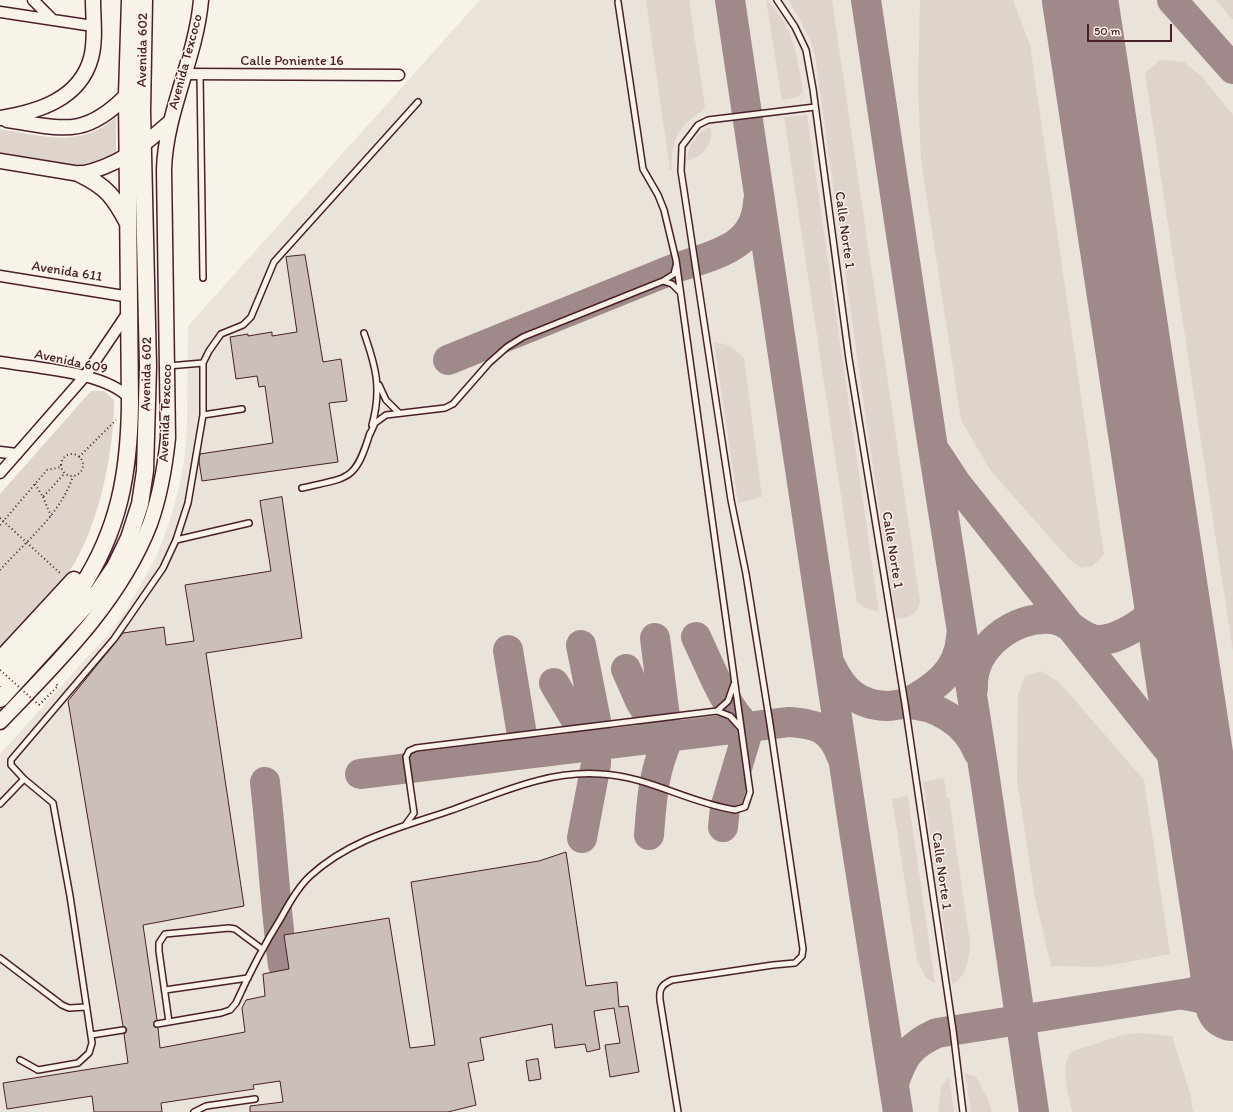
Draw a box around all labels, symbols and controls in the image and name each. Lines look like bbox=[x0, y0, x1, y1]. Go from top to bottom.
street label: Avenida Texcoco bbox=[165, 12, 207, 112]
street label: Avenida 602 bbox=[134, 13, 152, 87]
scale bar bbox=[1089, 16, 1174, 42]
text: 50 m bbox=[1094, 24, 1120, 38]
street label: Calle Poniente 16 bbox=[240, 53, 344, 69]
street label: Calle Norte 1 bbox=[830, 190, 858, 270]
street label: Avenida 611 bbox=[30, 258, 104, 286]
street label: Avenida 602 bbox=[138, 337, 156, 411]
street label: Avenida 609 bbox=[33, 346, 109, 378]
street label: Avenida Texcoco bbox=[156, 364, 176, 462]
street label: Calle Norte 1 bbox=[878, 510, 906, 590]
street label: Calle Norte 1 bbox=[927, 831, 955, 911]

